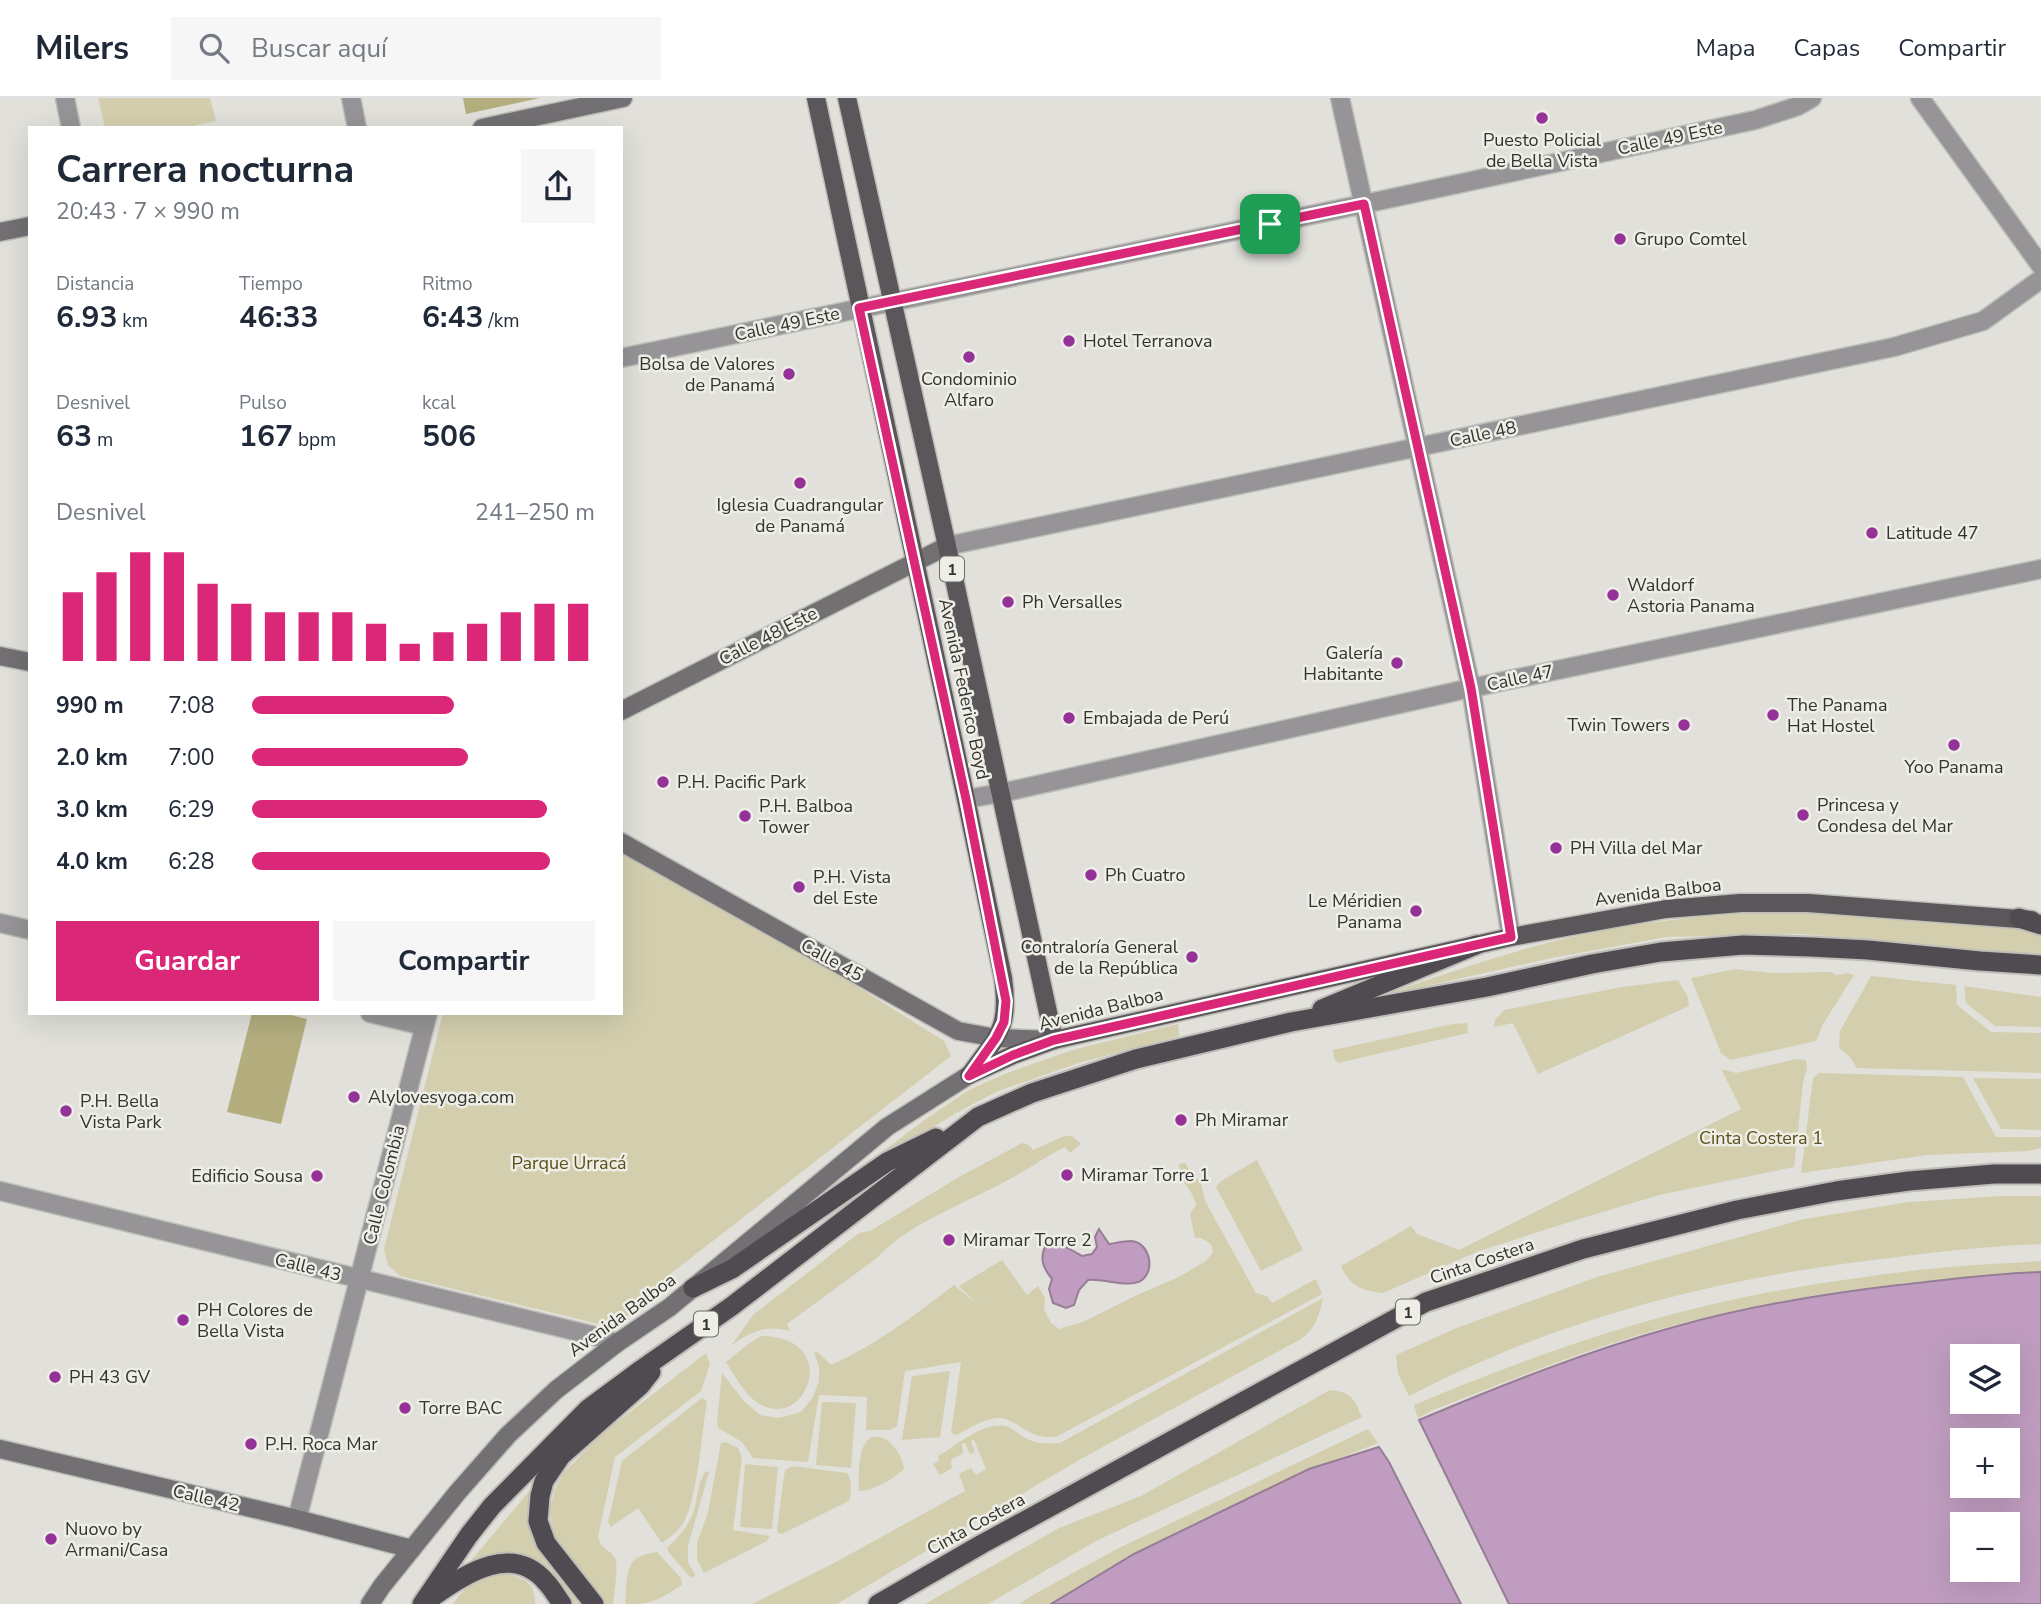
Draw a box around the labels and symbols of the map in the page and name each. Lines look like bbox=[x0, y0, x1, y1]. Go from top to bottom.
marker: Puesto Policial de Bella Vista bbox=[1534, 110, 1550, 126]
street label: Calle 49 Este bbox=[1615, 115, 1725, 161]
place label: Puesto Policial de Bella Vista bbox=[1483, 128, 1602, 173]
pin bbox=[1240, 194, 1300, 254]
place label: Grupo Comtel bbox=[1634, 227, 1747, 251]
marker: Grupo Comtel bbox=[1612, 231, 1628, 247]
street label: Calle 49 Este bbox=[732, 301, 842, 347]
place label: Hotel Terranova bbox=[1083, 329, 1212, 353]
marker: Hotel Terranova bbox=[1061, 333, 1077, 349]
marker: Condominio Alfaro bbox=[961, 349, 977, 365]
place label: Bolsa de Valores de Panamá bbox=[639, 352, 775, 397]
marker: Bolsa de Valores de Panamá bbox=[781, 366, 797, 382]
place label: Condominio Alfaro bbox=[921, 367, 1017, 412]
street label: Calle 48 bbox=[1447, 415, 1519, 453]
marker: Iglesia Cuadrangular de Panamá bbox=[792, 475, 808, 491]
place label: Iglesia Cuadrangular de Panamá bbox=[716, 493, 884, 538]
place label: Latitude 47 bbox=[1886, 521, 1978, 545]
marker: Latitude 47 bbox=[1864, 525, 1880, 541]
road number: 1 bbox=[940, 556, 964, 582]
place label: Waldorf Astoria Panama bbox=[1627, 573, 1755, 618]
marker: Waldorf Astoria Panama bbox=[1605, 587, 1621, 603]
place label: Ph Versalles bbox=[1022, 590, 1123, 614]
marker: Ph Versalles bbox=[1000, 594, 1016, 610]
street label: Avenida Federico Boyd bbox=[933, 596, 995, 782]
street label: Calle 48 Este bbox=[715, 601, 821, 671]
place label: Galería Habitante bbox=[1303, 641, 1383, 686]
marker: Galería Habitante bbox=[1389, 655, 1405, 671]
street label: Calle 47 bbox=[1484, 659, 1556, 697]
place label: The Panama Hat Hostel bbox=[1787, 693, 1887, 738]
place label: Embajada de Perú bbox=[1083, 706, 1229, 730]
marker: The Panama Hat Hostel bbox=[1765, 707, 1781, 723]
marker: Embajada de Perú bbox=[1061, 710, 1077, 726]
place label: Twin Towers bbox=[1567, 713, 1670, 737]
marker: Twin Towers bbox=[1676, 717, 1692, 733]
marker: Yoo Panama bbox=[1946, 737, 1962, 753]
place label: Yoo Panama bbox=[1903, 755, 2004, 779]
place label: P.H. Pacific Park bbox=[677, 770, 807, 794]
marker: P.H. Pacific Park bbox=[655, 774, 671, 790]
place label: Princesa y Condesa del Mar bbox=[1817, 793, 1954, 838]
place label: P.H. Balboa Tower bbox=[759, 794, 853, 839]
marker: Princesa y Condesa del Mar bbox=[1795, 807, 1811, 823]
marker: P.H. Balboa Tower bbox=[737, 808, 753, 824]
place label: PH Villa del Mar bbox=[1570, 836, 1703, 860]
marker: PH Villa del Mar bbox=[1548, 840, 1564, 856]
place label: Ph Cuatro bbox=[1105, 863, 1185, 887]
place label: P.H. Vista del Este bbox=[813, 865, 891, 910]
marker: Ph Cuatro bbox=[1083, 867, 1099, 883]
street label: Avenida Balboa bbox=[1593, 872, 1723, 912]
marker: P.H. Vista del Este bbox=[791, 879, 807, 895]
place label: Le Méridien Panama bbox=[1308, 889, 1402, 934]
marker: Le Méridien Panama bbox=[1408, 903, 1424, 919]
street label: Calle 45 bbox=[797, 933, 867, 987]
place label: Contraloría General de la República bbox=[1020, 935, 1179, 980]
marker: Contraloría General de la República bbox=[1184, 949, 1200, 965]
street label: Avenida Balboa bbox=[1036, 982, 1166, 1036]
place label: Alylovesyoga.com bbox=[368, 1085, 514, 1109]
place label: P.H. Bella Vista Park bbox=[79, 1089, 163, 1134]
marker: Alylovesyoga.com bbox=[346, 1089, 362, 1105]
marker: P.H. Bella Vista Park bbox=[58, 1103, 74, 1119]
place label: Ph Miramar bbox=[1195, 1108, 1289, 1132]
marker: Ph Miramar bbox=[1173, 1112, 1189, 1128]
street label: Calle Colombia bbox=[358, 1123, 410, 1247]
park label: Cinta Costera 1 bbox=[1699, 1126, 1823, 1150]
park label: Parque Urracá bbox=[512, 1151, 626, 1175]
place label: Miramar Torre 1 bbox=[1081, 1163, 1210, 1187]
place label: Edificio Sousa bbox=[191, 1164, 303, 1188]
marker: Miramar Torre 1 bbox=[1059, 1167, 1075, 1183]
marker: Edificio Sousa bbox=[309, 1168, 325, 1184]
place label: Miramar Torre 2 bbox=[963, 1228, 1092, 1252]
marker: Miramar Torre 2 bbox=[941, 1232, 957, 1248]
street label: Cinta Costera bbox=[1427, 1232, 1537, 1290]
street label: Calle 43 bbox=[272, 1247, 344, 1287]
street label: Avenida Balboa bbox=[563, 1268, 681, 1362]
place label: PH Colores de Bella Vista bbox=[197, 1298, 313, 1343]
road number: 1 bbox=[1396, 1300, 1420, 1324]
marker: PH Colores de Bella Vista bbox=[175, 1312, 191, 1328]
road number: 1 bbox=[694, 1312, 718, 1336]
place label: PH 43 GV bbox=[69, 1365, 151, 1389]
marker: PH 43 GV bbox=[47, 1369, 63, 1385]
place label: Torre BAC bbox=[419, 1396, 503, 1420]
marker: Torre BAC bbox=[397, 1400, 413, 1416]
place label: P.H. Roca Mar bbox=[265, 1432, 378, 1456]
marker: P.H. Roca Mar bbox=[243, 1436, 259, 1452]
street label: Calle 42 bbox=[170, 1479, 242, 1517]
street label: Cinta Costera bbox=[923, 1487, 1029, 1561]
place label: Nuovo by Armani/Casa bbox=[65, 1517, 168, 1562]
marker: Nuovo by Armani/Casa bbox=[43, 1531, 59, 1547]

